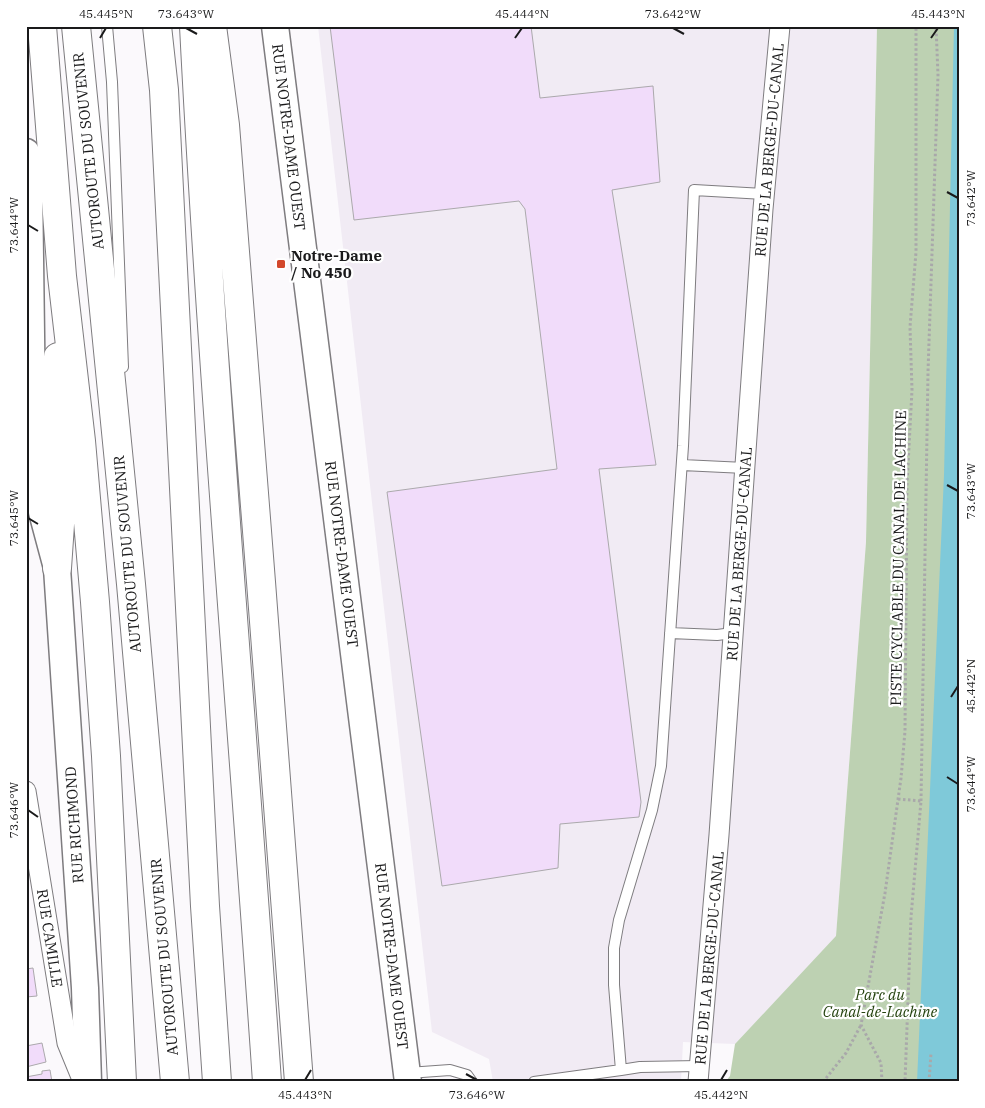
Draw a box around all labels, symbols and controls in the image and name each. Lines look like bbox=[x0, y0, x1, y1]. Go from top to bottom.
text: 45.445°N bbox=[79, 6, 133, 21]
text: 73.643°W bbox=[158, 6, 215, 21]
text: 45.444°N bbox=[495, 6, 549, 21]
text: 73.642°W bbox=[645, 6, 702, 21]
text: 45.443°N bbox=[911, 6, 965, 21]
street label: RUE DE LA BERGE-DU-CANAL bbox=[750, 42, 788, 258]
street label: RUE NOTRE-DAME OUEST bbox=[268, 43, 310, 232]
street label: AUTOROUTE DU SOUVENIR bbox=[68, 51, 108, 251]
text: 73.642°W bbox=[963, 169, 978, 226]
text: 73.644°W bbox=[6, 196, 21, 253]
place label: Notre-Dame / No 450 bbox=[291, 246, 382, 282]
marker: Notre-Dame / No 450 bbox=[275, 258, 287, 270]
street label: PISTE CYCLABLE DU CANAL DE LACHINE bbox=[886, 410, 910, 706]
street label: RUE DE LA BERGE-DU-CANAL bbox=[722, 446, 756, 662]
street label: AUTOROUTE DU SOUVENIR bbox=[109, 454, 145, 654]
street label: RUE NOTRE-DAME OUEST bbox=[321, 460, 363, 649]
text: 73.643°W bbox=[963, 462, 978, 519]
text: 73.645°W bbox=[6, 489, 21, 546]
text: 45.442°N bbox=[963, 659, 978, 713]
text: 73.644°W bbox=[963, 755, 978, 812]
street label: RUE RICHMOND bbox=[60, 766, 88, 884]
text: 73.646°W bbox=[6, 781, 21, 838]
street label: RUE DE LA BERGE-DU-CANAL bbox=[690, 850, 728, 1066]
street label: AUTOROUTE DU SOUVENIR bbox=[146, 857, 182, 1057]
street label: RUE NOTRE-DAME OUEST bbox=[371, 862, 413, 1051]
street label: RUE CAMILLE bbox=[33, 887, 67, 989]
park label: Parc du Canal-de-Lachine bbox=[823, 985, 938, 1021]
text: 45.443°N bbox=[278, 1087, 332, 1102]
text: 73.646°W bbox=[449, 1087, 506, 1102]
text: 45.442°N bbox=[694, 1087, 748, 1102]

